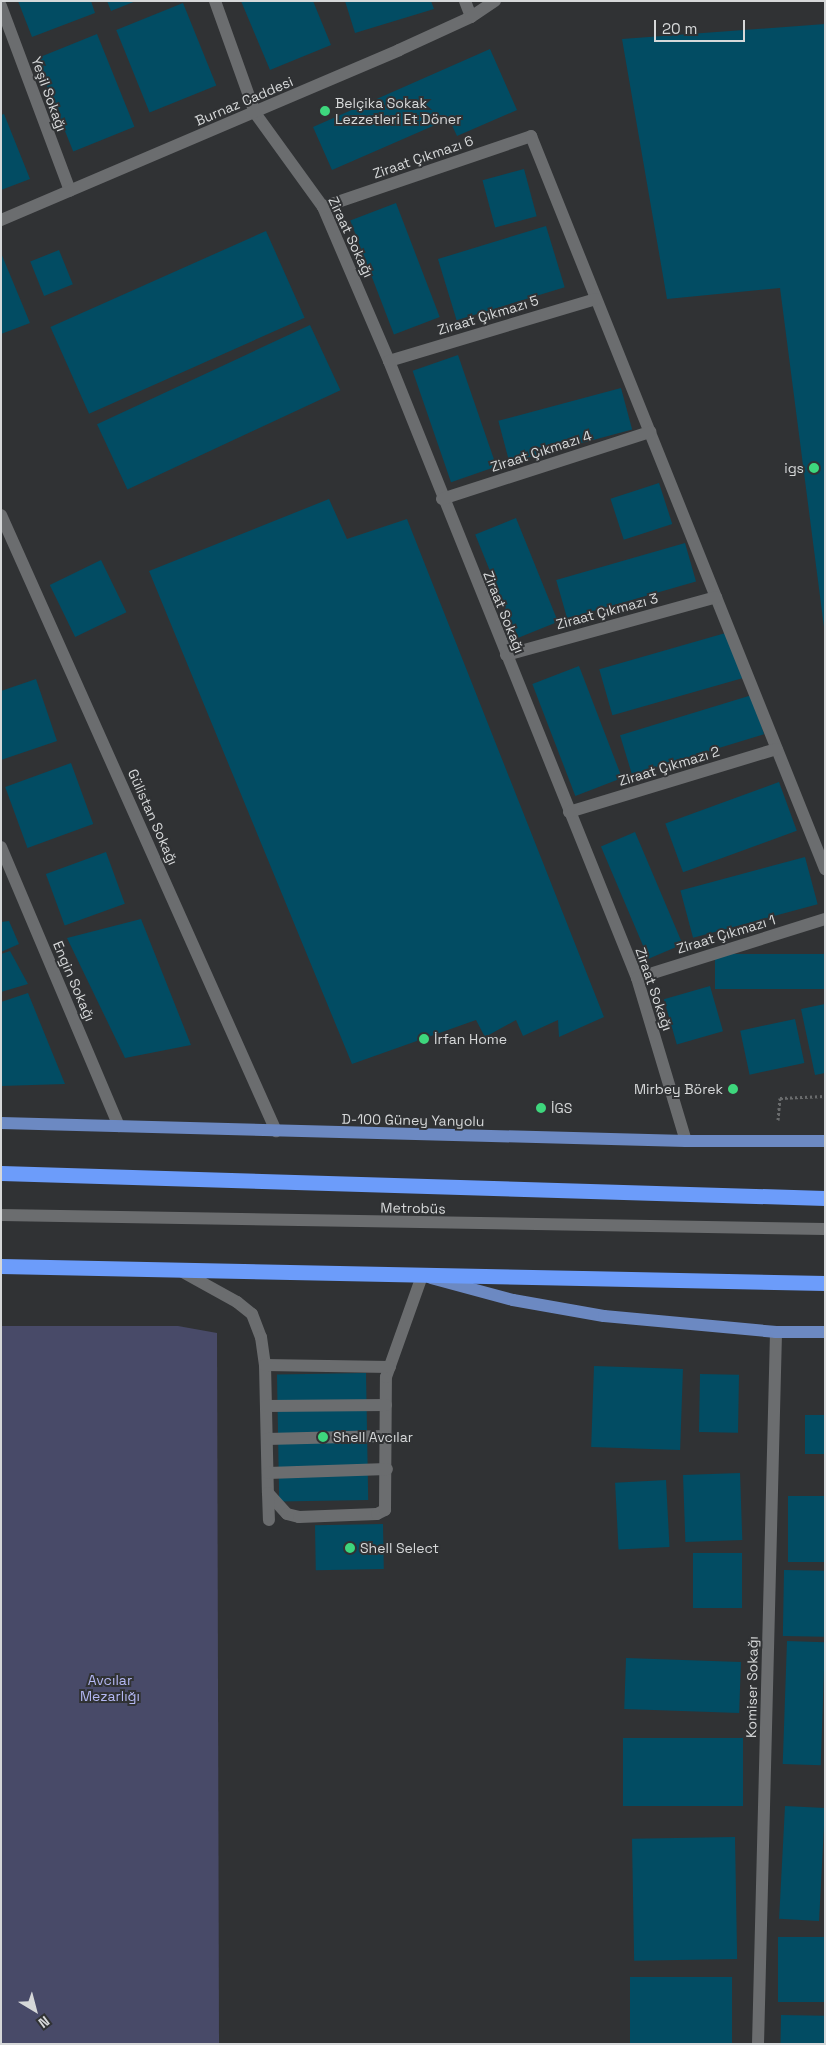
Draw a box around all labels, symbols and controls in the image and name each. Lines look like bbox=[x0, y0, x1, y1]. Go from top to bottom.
scale bar bbox=[656, 10, 747, 42]
text: 20 m bbox=[662, 19, 697, 38]
street label: Yeşil Sokağı bbox=[28, 54, 70, 134]
street label: Burnaz Caddesi bbox=[193, 73, 295, 129]
place label: Belçika Sokak Lezzetleri Et Döner bbox=[335, 95, 461, 128]
marker: Belçika Sokak Lezzetleri Et Döner bbox=[319, 105, 331, 117]
street label: Ziraat Çıkmazı 6 bbox=[371, 132, 475, 182]
street label: Ziraat Sokağı bbox=[325, 194, 377, 280]
street label: Ziraat Çıkmazı 5 bbox=[435, 292, 541, 338]
street label: Ziraat Çıkmazı 4 bbox=[488, 427, 594, 475]
place label: igs bbox=[784, 460, 804, 476]
marker: igs bbox=[808, 462, 820, 474]
street label: Ziraat Sokağı bbox=[480, 568, 528, 656]
street label: Ziraat Çıkmazı 3 bbox=[554, 589, 660, 633]
street label: Ziraat Çıkmazı 2 bbox=[616, 743, 722, 789]
street label: Gülistan Sokağı bbox=[124, 766, 182, 868]
street label: Ziraat Çıkmazı 1 bbox=[675, 911, 777, 957]
street label: Engin Sokağı bbox=[49, 938, 99, 1024]
street label: Ziraat Sokağı bbox=[632, 945, 676, 1033]
place label: İrfan Home bbox=[434, 1031, 507, 1047]
marker: İrfan Home bbox=[418, 1033, 430, 1045]
place label: Mirbey Börek bbox=[634, 1081, 723, 1097]
marker: Mirbey Börek bbox=[727, 1083, 739, 1095]
place label: İGS bbox=[551, 1100, 572, 1116]
marker: İGS bbox=[535, 1102, 547, 1114]
street label: D-100 Güney Yanyolu bbox=[341, 1110, 485, 1130]
street label: Metrobüs bbox=[380, 1199, 446, 1217]
place label: Shell Avcılar bbox=[333, 1429, 413, 1445]
marker: Shell Avcılar bbox=[317, 1431, 329, 1443]
place label: Shell Select bbox=[360, 1540, 439, 1556]
marker: Shell Select bbox=[344, 1542, 356, 1554]
street label: Komiser Sokağı bbox=[743, 1636, 761, 1738]
park label: Avcılar Mezarlığı bbox=[80, 1672, 140, 1704]
north arrow bbox=[10, 1985, 60, 2035]
text: N bbox=[35, 2012, 53, 2032]

